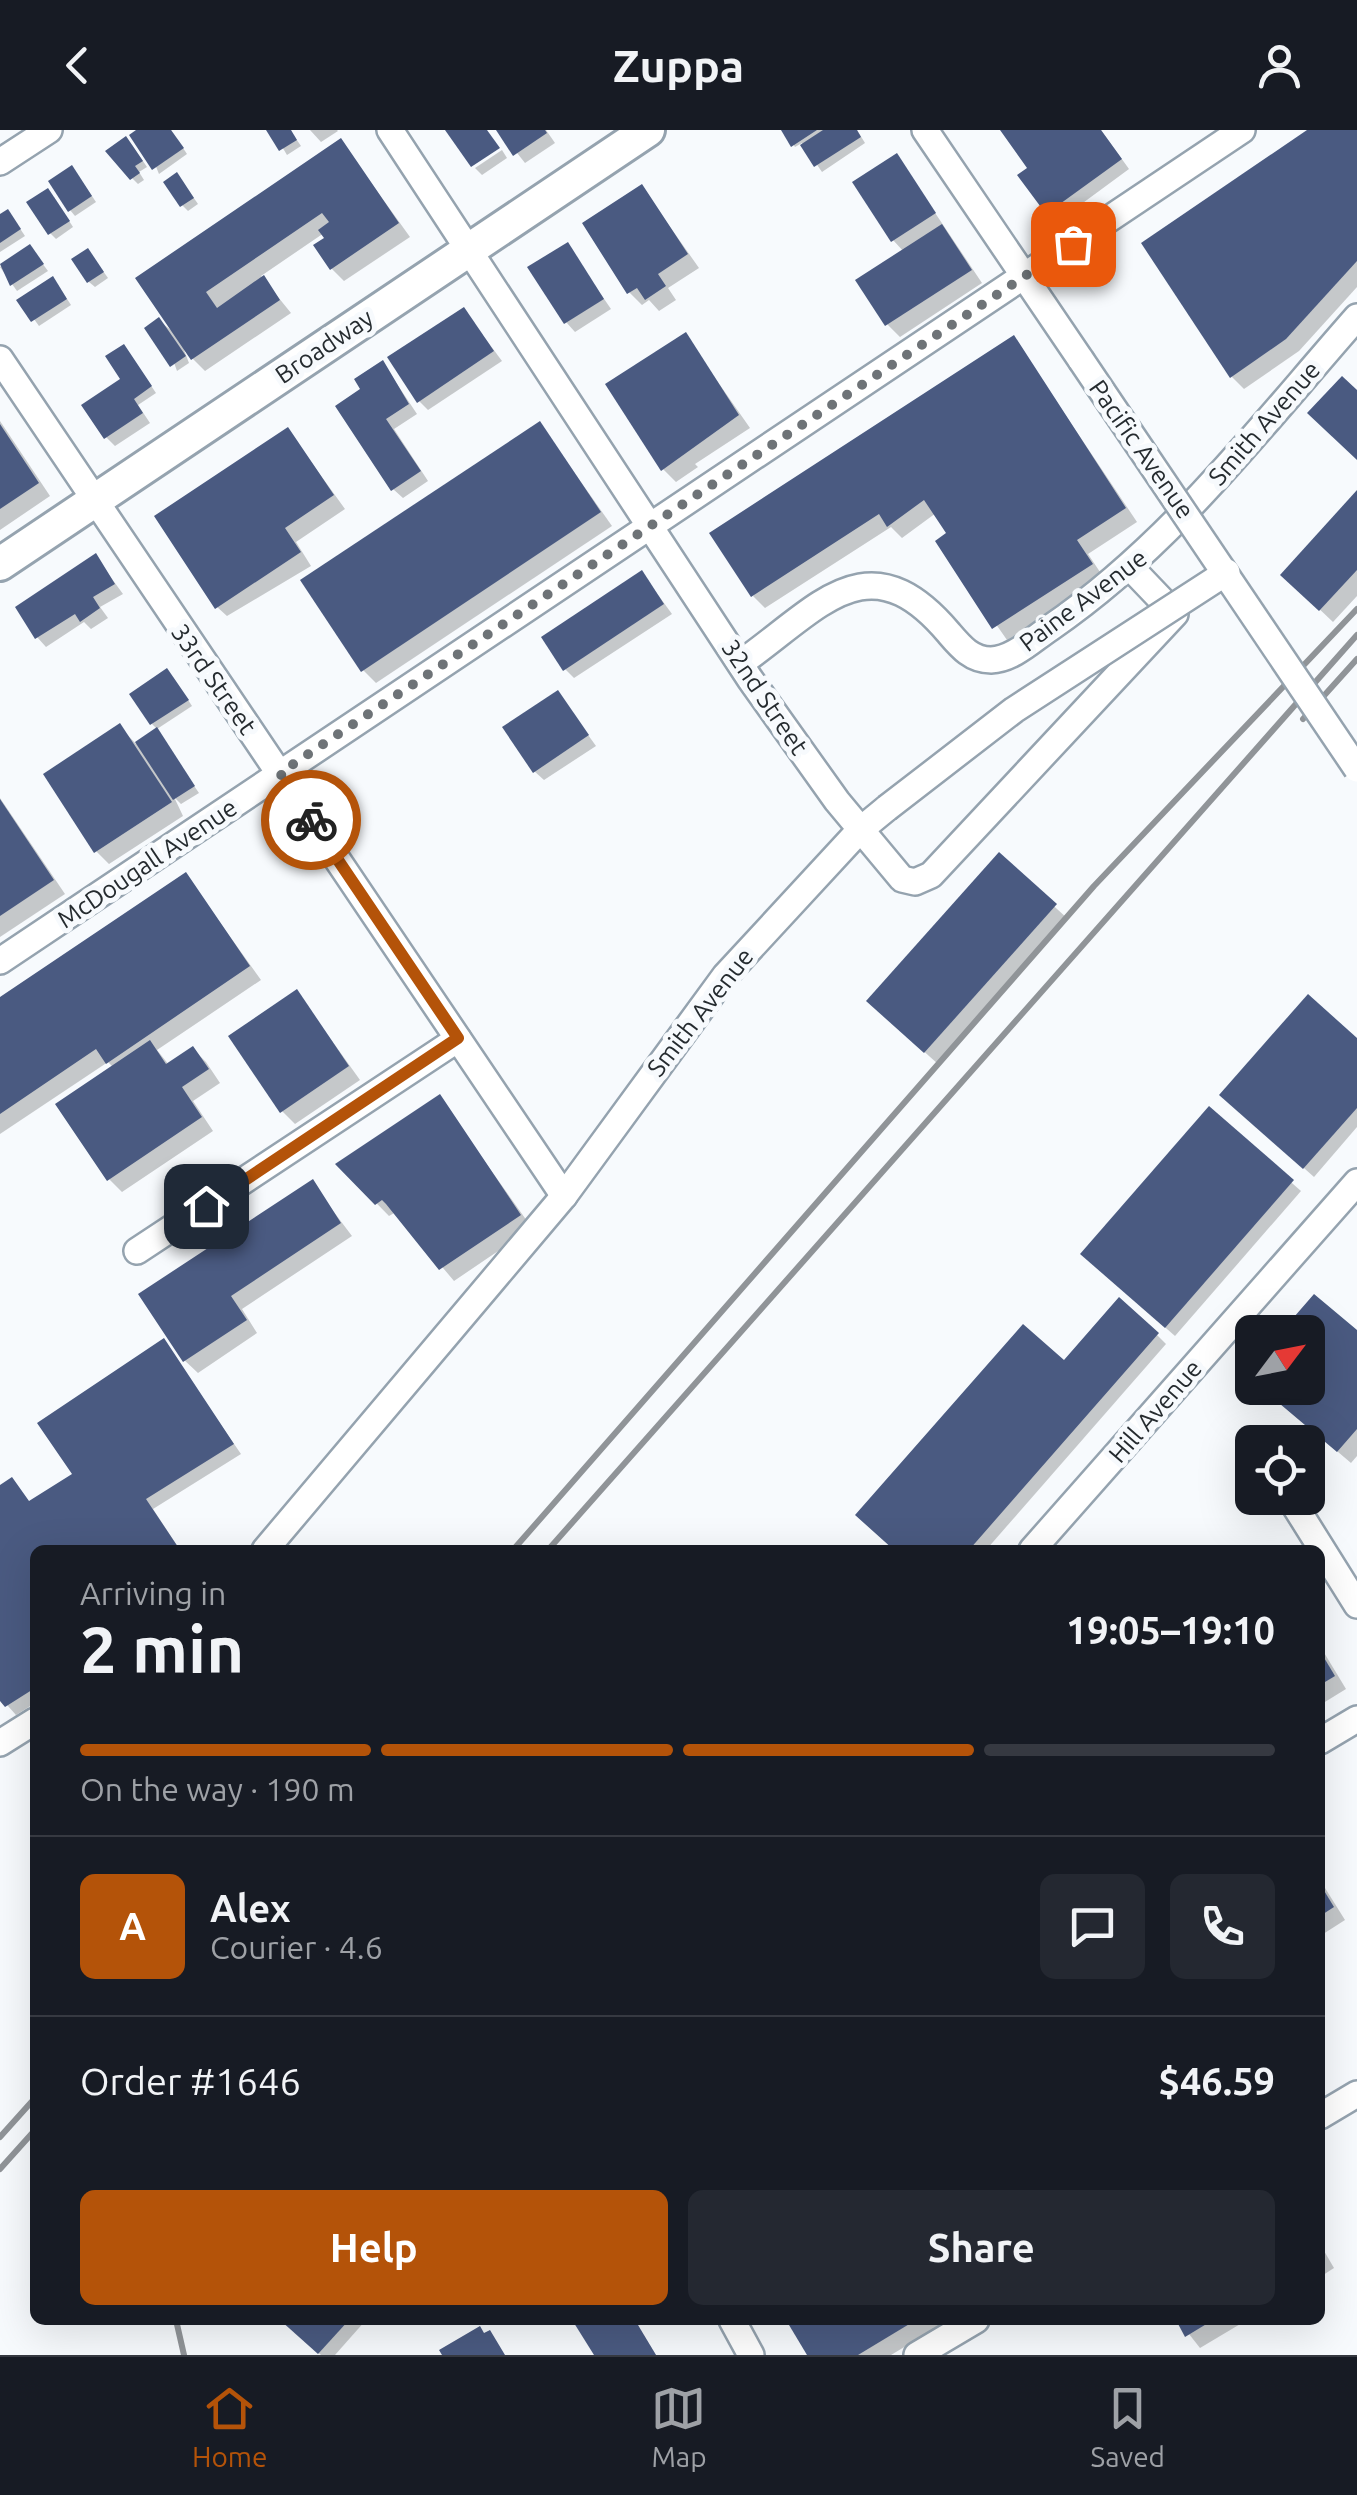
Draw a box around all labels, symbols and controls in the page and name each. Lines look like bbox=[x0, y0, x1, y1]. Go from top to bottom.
icon: back bbox=[50, 38, 105, 93]
icon: person bbox=[1252, 38, 1307, 93]
text: Zuppa bbox=[613, 40, 744, 91]
pin bbox=[1031, 202, 1116, 287]
icon: bag bbox=[1046, 217, 1101, 272]
street label: Broadway bbox=[270, 303, 378, 389]
street label: Smith Avenue bbox=[1203, 355, 1325, 491]
street label: Pacific Avenue bbox=[1084, 374, 1200, 524]
street label: Paine Avenue bbox=[1014, 543, 1152, 657]
street label: 33rd Street bbox=[166, 619, 262, 740]
street label: 32nd Street bbox=[716, 634, 814, 760]
courier bbox=[261, 770, 361, 870]
street label: McDougall Avenue bbox=[52, 793, 242, 933]
icon: bike bbox=[284, 793, 339, 848]
street label: Smith Avenue bbox=[641, 942, 759, 1082]
pin bbox=[164, 1164, 249, 1249]
icon: home bbox=[179, 1179, 234, 1234]
north arrow bbox=[1235, 1315, 1325, 1405]
map controls bbox=[1235, 1315, 1325, 1515]
street label: Hill Avenue bbox=[1103, 1354, 1207, 1468]
button: locate bbox=[1235, 1425, 1325, 1515]
text: Arriving in bbox=[80, 1575, 226, 1611]
text: 19:05–19:10 bbox=[1066, 1609, 1275, 1651]
text: 2 min bbox=[80, 1612, 244, 1685]
text: On the way · 190 m bbox=[80, 1771, 355, 1807]
button: chat bbox=[1040, 1874, 1145, 1979]
button: phone bbox=[1170, 1874, 1275, 1979]
text: Alex bbox=[210, 1887, 291, 1929]
text: A bbox=[119, 1905, 146, 1947]
text: Courier · 4.6 bbox=[210, 1929, 383, 1965]
text: Order #1646 bbox=[80, 2060, 301, 2102]
text: $46.59 bbox=[1158, 2060, 1275, 2102]
button: Help bbox=[80, 2190, 668, 2305]
button: Share bbox=[688, 2190, 1275, 2305]
tab: Home bbox=[192, 2381, 268, 2472]
tab: Map bbox=[651, 2381, 707, 2472]
tab: Saved bbox=[1090, 2381, 1165, 2472]

